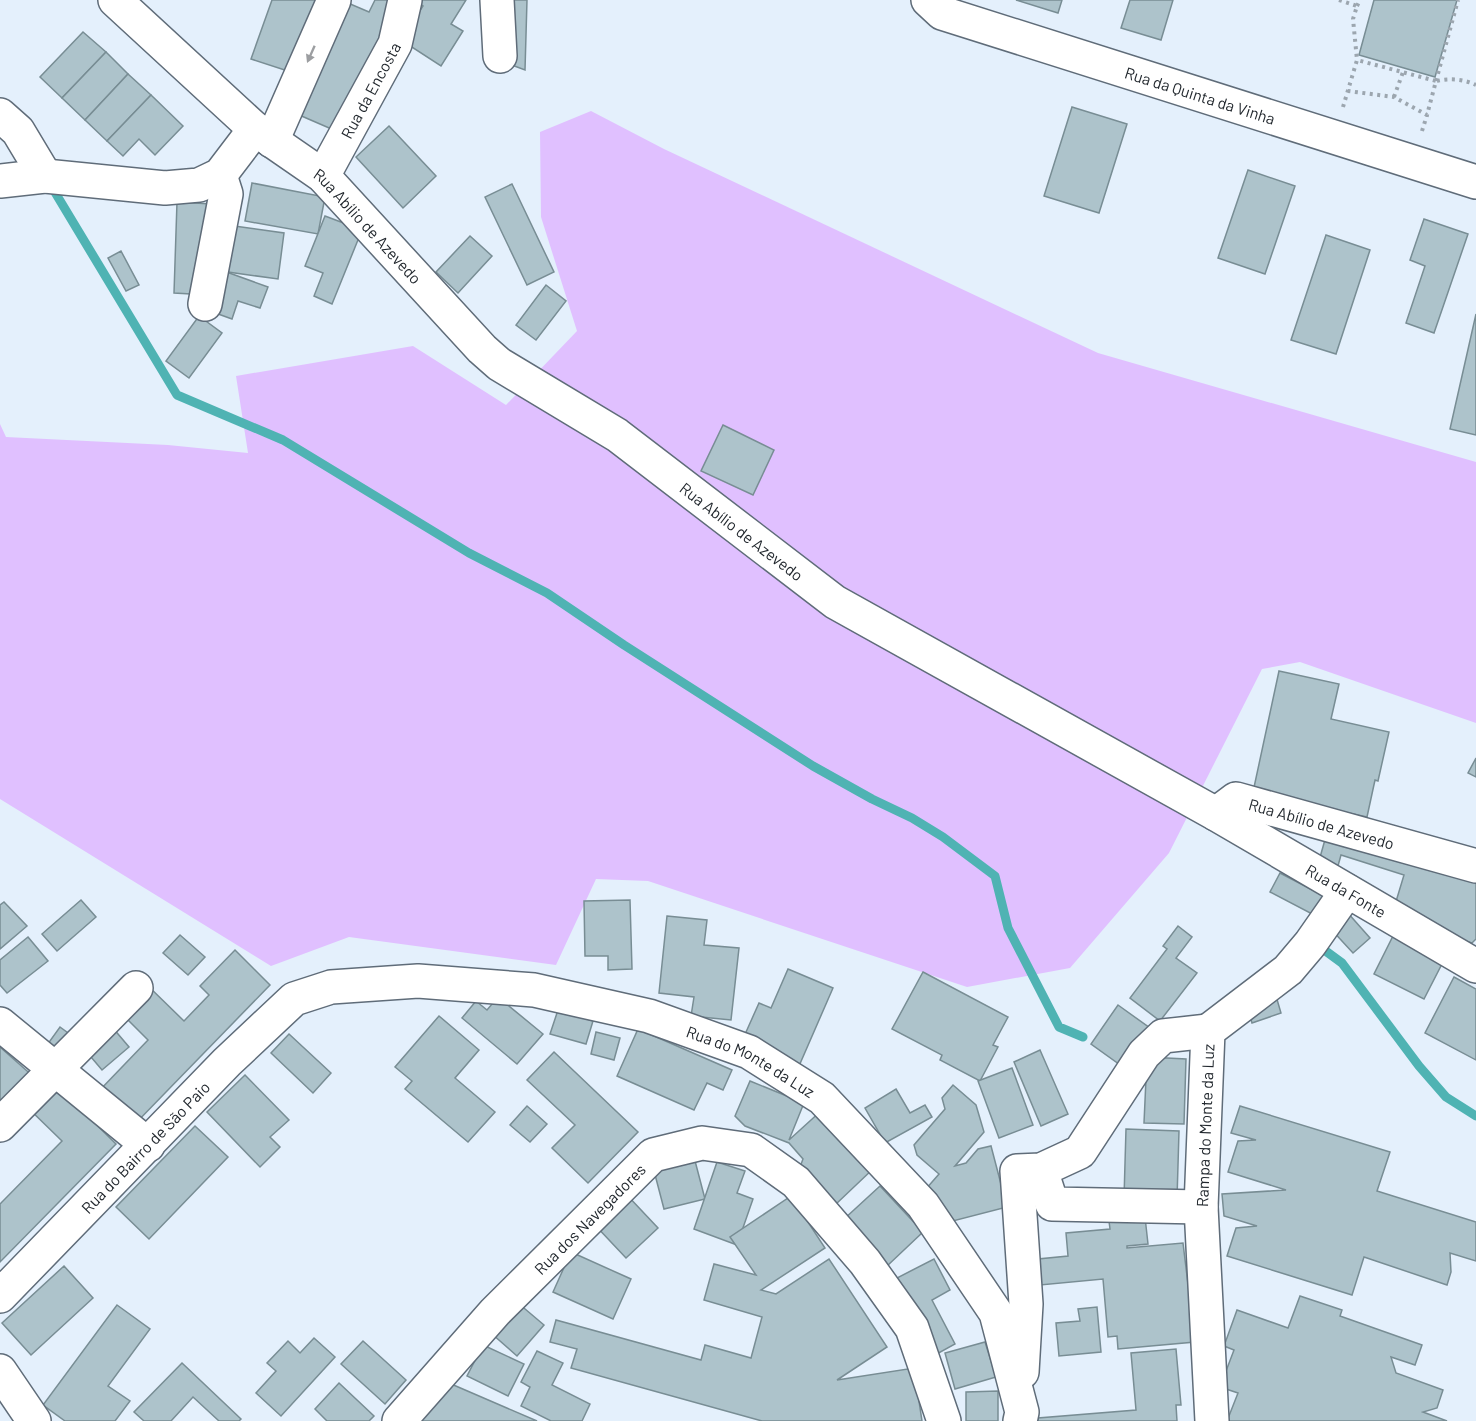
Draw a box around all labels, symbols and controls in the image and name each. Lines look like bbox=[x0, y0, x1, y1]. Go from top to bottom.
street label: Rua da Encosta bbox=[336, 39, 404, 141]
one-way arrow bbox=[306, 45, 315, 63]
street label: Rua da Quinta da Vinha bbox=[1123, 62, 1278, 127]
street label: Rua Abílio de Azevedo bbox=[311, 164, 426, 287]
street label: Rua Abílio de Azevedo bbox=[677, 478, 808, 584]
street label: Rua Abílio de Azevedo bbox=[1247, 794, 1397, 852]
street label: Rua da Fonte bbox=[1303, 859, 1390, 921]
street label: Rua do Monte da Luz bbox=[684, 1021, 818, 1101]
street label: Rampa do Monte da Luz bbox=[1192, 1043, 1217, 1207]
street label: Rua do Bairro de São Paio bbox=[77, 1077, 213, 1217]
street label: Rua dos Navegadores bbox=[530, 1159, 649, 1278]

